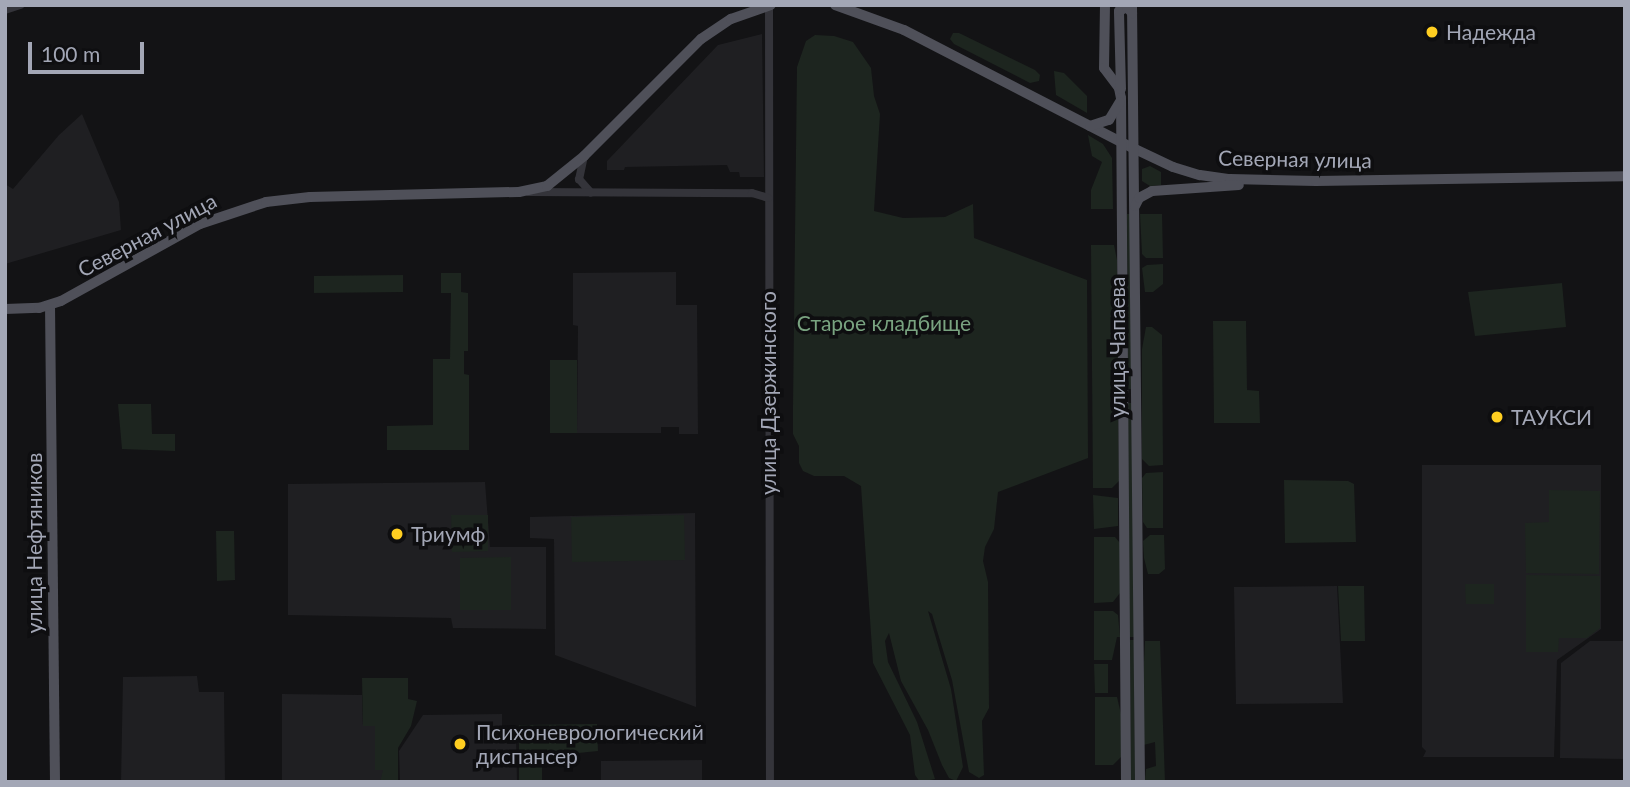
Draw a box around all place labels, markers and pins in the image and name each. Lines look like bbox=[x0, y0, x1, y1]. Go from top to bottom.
place label: Надежда bbox=[1446, 19, 1536, 45]
marker: Надежда bbox=[1424, 24, 1440, 40]
place label: ТАУКСИ bbox=[1511, 404, 1592, 430]
marker: ТАУКСИ bbox=[1489, 409, 1505, 425]
place label: Триумф bbox=[411, 521, 485, 547]
marker: Триумф bbox=[389, 526, 405, 542]
place label: Психоневрологический диспансер bbox=[476, 719, 704, 769]
marker: Психоневрологический диспансер bbox=[450, 734, 470, 754]

